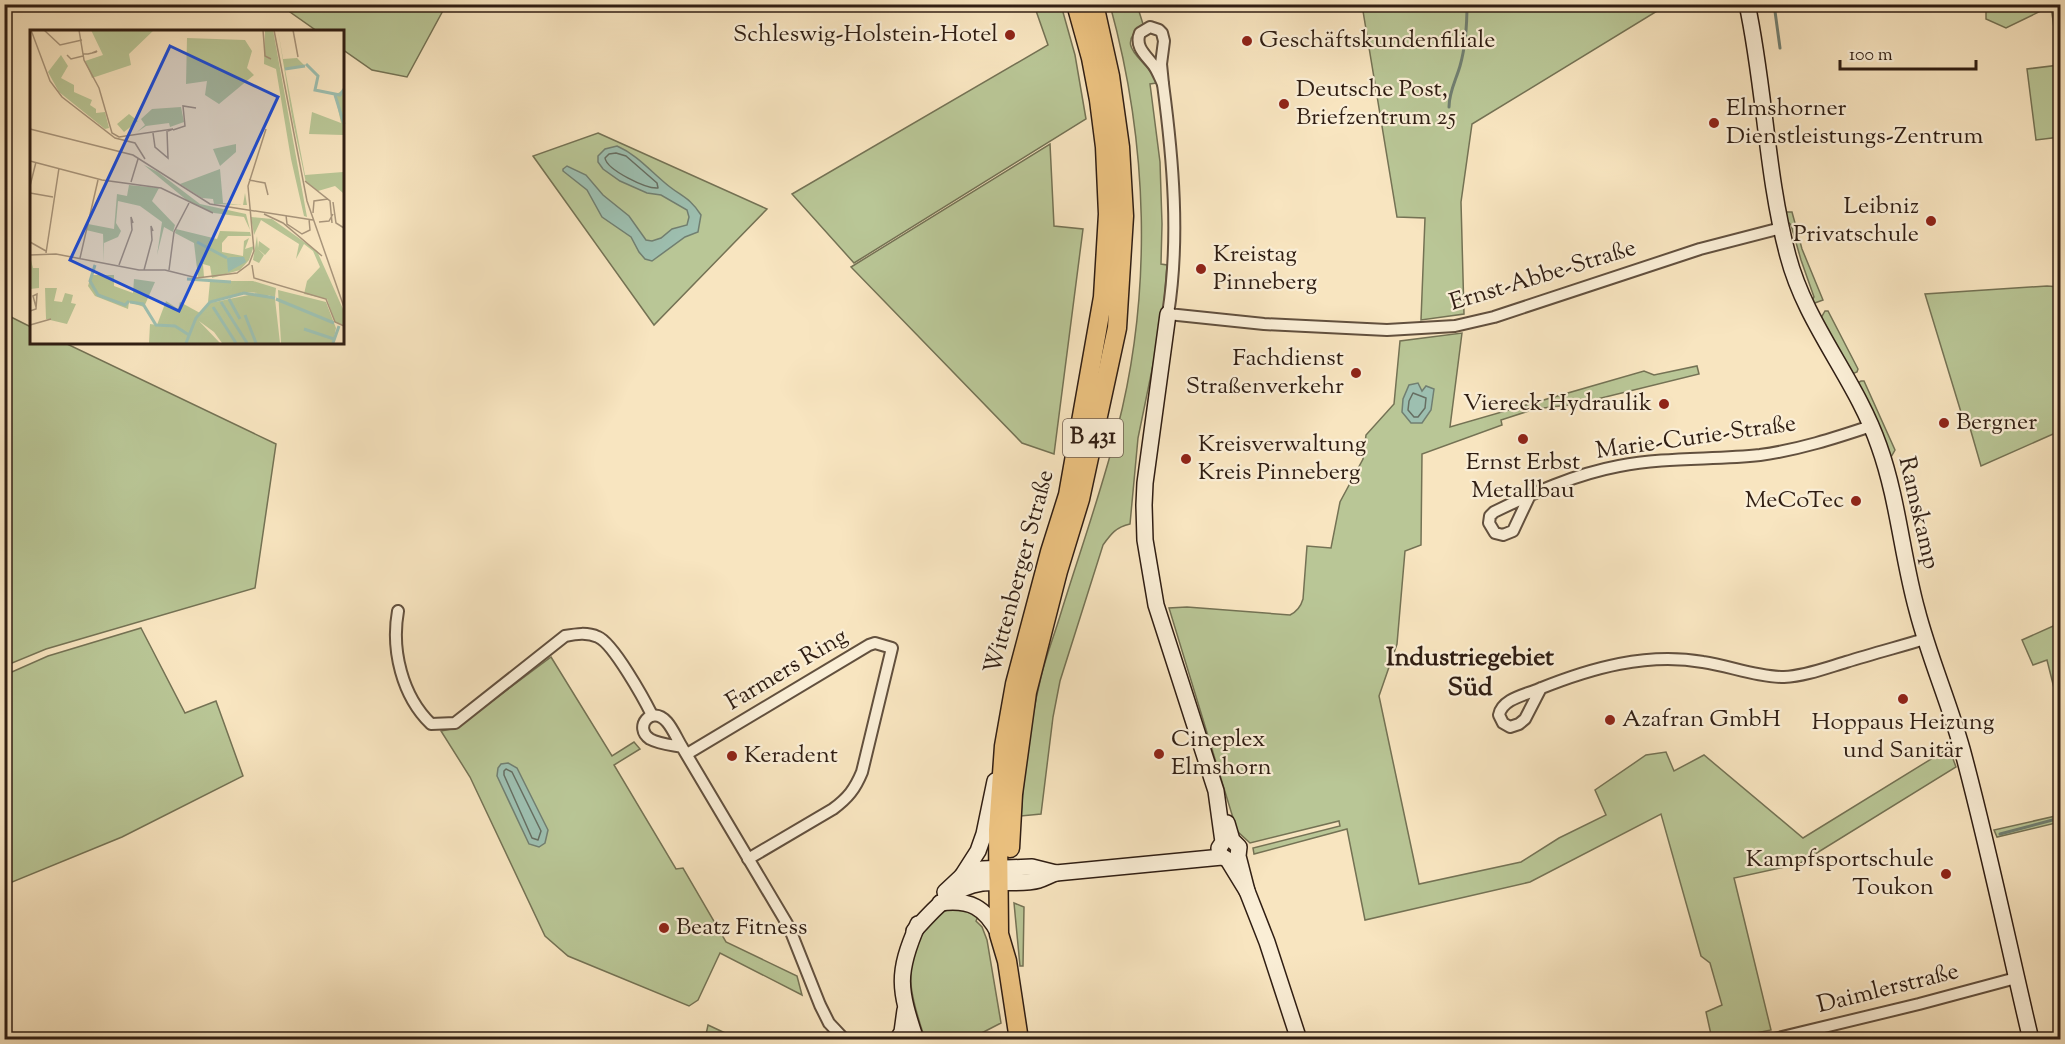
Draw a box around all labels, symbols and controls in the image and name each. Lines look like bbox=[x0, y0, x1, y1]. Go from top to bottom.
place label: Schleswig-Holstein-Hotel bbox=[733, 18, 998, 52]
place label: Geschäftskundenfiliale bbox=[1259, 24, 1495, 58]
marker: Schleswig-Holstein-Hotel bbox=[1003, 28, 1017, 42]
inset map bbox=[30, 30, 344, 344]
scale bar bbox=[1840, 33, 1976, 71]
marker: Geschäftskundenfiliale bbox=[1240, 34, 1254, 48]
text: 100 m bbox=[1849, 43, 1893, 69]
place label: Deutsche Post, Briefzentrum 25 bbox=[1296, 73, 1456, 135]
place label: Elmshorner Dienstleistungs-Zentrum bbox=[1726, 92, 1984, 154]
marker: Deutsche Post, Briefzentrum 25 bbox=[1277, 97, 1291, 111]
marker: Elmshorner Dienstleistungs-Zentrum bbox=[1707, 116, 1721, 130]
place label: Leibniz Privatschule bbox=[1793, 190, 1919, 252]
marker: Leibniz Privatschule bbox=[1924, 214, 1938, 228]
street label: Ernst-Abbe-Straße bbox=[1446, 231, 1640, 321]
place label: Kreistag Pinneberg bbox=[1213, 238, 1317, 300]
marker: Kreistag Pinneberg bbox=[1194, 262, 1208, 276]
place label: Fachdienst Straßenverkehr bbox=[1186, 342, 1344, 404]
marker: Fachdienst Straßenverkehr bbox=[1349, 366, 1363, 380]
place label: Viereck Hydraulik bbox=[1463, 387, 1652, 421]
marker: Viereck Hydraulik bbox=[1657, 397, 1671, 411]
place label: Bergner bbox=[1956, 406, 2037, 440]
street label: Marie-Curie-Straße bbox=[1594, 407, 1798, 469]
marker: Bergner bbox=[1937, 416, 1951, 430]
road number: B 431 bbox=[1063, 419, 1123, 457]
place label: Kreisverwaltung Kreis Pinneberg bbox=[1198, 428, 1367, 490]
marker: Ernst Erbst Metallbau bbox=[1516, 432, 1530, 446]
place label: Ernst Erbst Metallbau bbox=[1466, 446, 1580, 508]
marker: Kreisverwaltung Kreis Pinneberg bbox=[1179, 452, 1193, 466]
street label: Ramskamp bbox=[1889, 453, 1947, 573]
street label: Wittenberger Straße bbox=[976, 466, 1064, 678]
place label: MeCoTec bbox=[1745, 484, 1844, 518]
marker: MeCoTec bbox=[1849, 494, 1863, 508]
street label: Farmers Ring bbox=[720, 620, 855, 720]
district label: Industriegebiet Süd bbox=[1386, 640, 1554, 707]
marker: Hoppaus Heizung und Sanitär bbox=[1896, 692, 1910, 706]
place label: Azafran GmbH bbox=[1622, 703, 1781, 737]
place label: Hoppaus Heizung und Sanitär bbox=[1812, 706, 1995, 768]
marker: Azafran GmbH bbox=[1603, 713, 1617, 727]
place label: Cineplex Elmshorn bbox=[1171, 723, 1272, 785]
place label: Keradent bbox=[744, 739, 838, 773]
marker: Cineplex Elmshorn bbox=[1152, 747, 1166, 761]
marker: Keradent bbox=[725, 749, 739, 763]
place label: Kampfsportschule Toukon bbox=[1746, 843, 1934, 905]
marker: Kampfsportschule Toukon bbox=[1939, 867, 1953, 881]
place label: Beatz Fitness bbox=[676, 911, 807, 945]
marker: Beatz Fitness bbox=[657, 921, 671, 935]
street label: Daimlerstraße bbox=[1814, 955, 1962, 1023]

